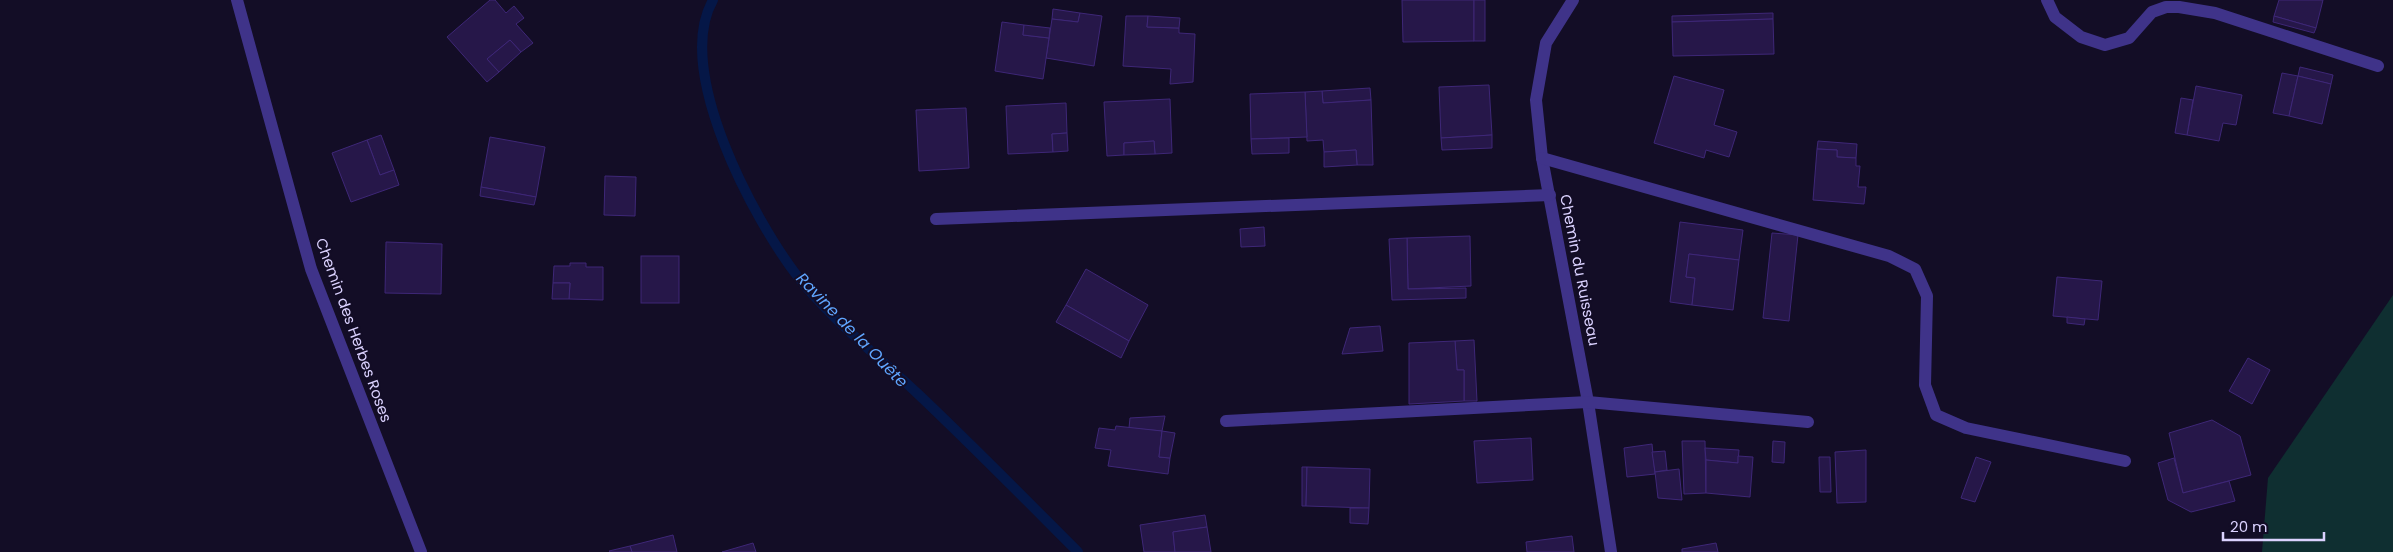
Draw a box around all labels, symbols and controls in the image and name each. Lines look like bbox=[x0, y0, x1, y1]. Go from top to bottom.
street label: Chemin du Ruisseau bbox=[1555, 192, 1605, 348]
street label: Chemin des Herbes Roses bbox=[311, 235, 397, 425]
water label: Ravine de la Ouête bbox=[791, 267, 913, 393]
scale bar bbox=[2223, 510, 2324, 542]
text: 20 m bbox=[2230, 516, 2268, 537]

